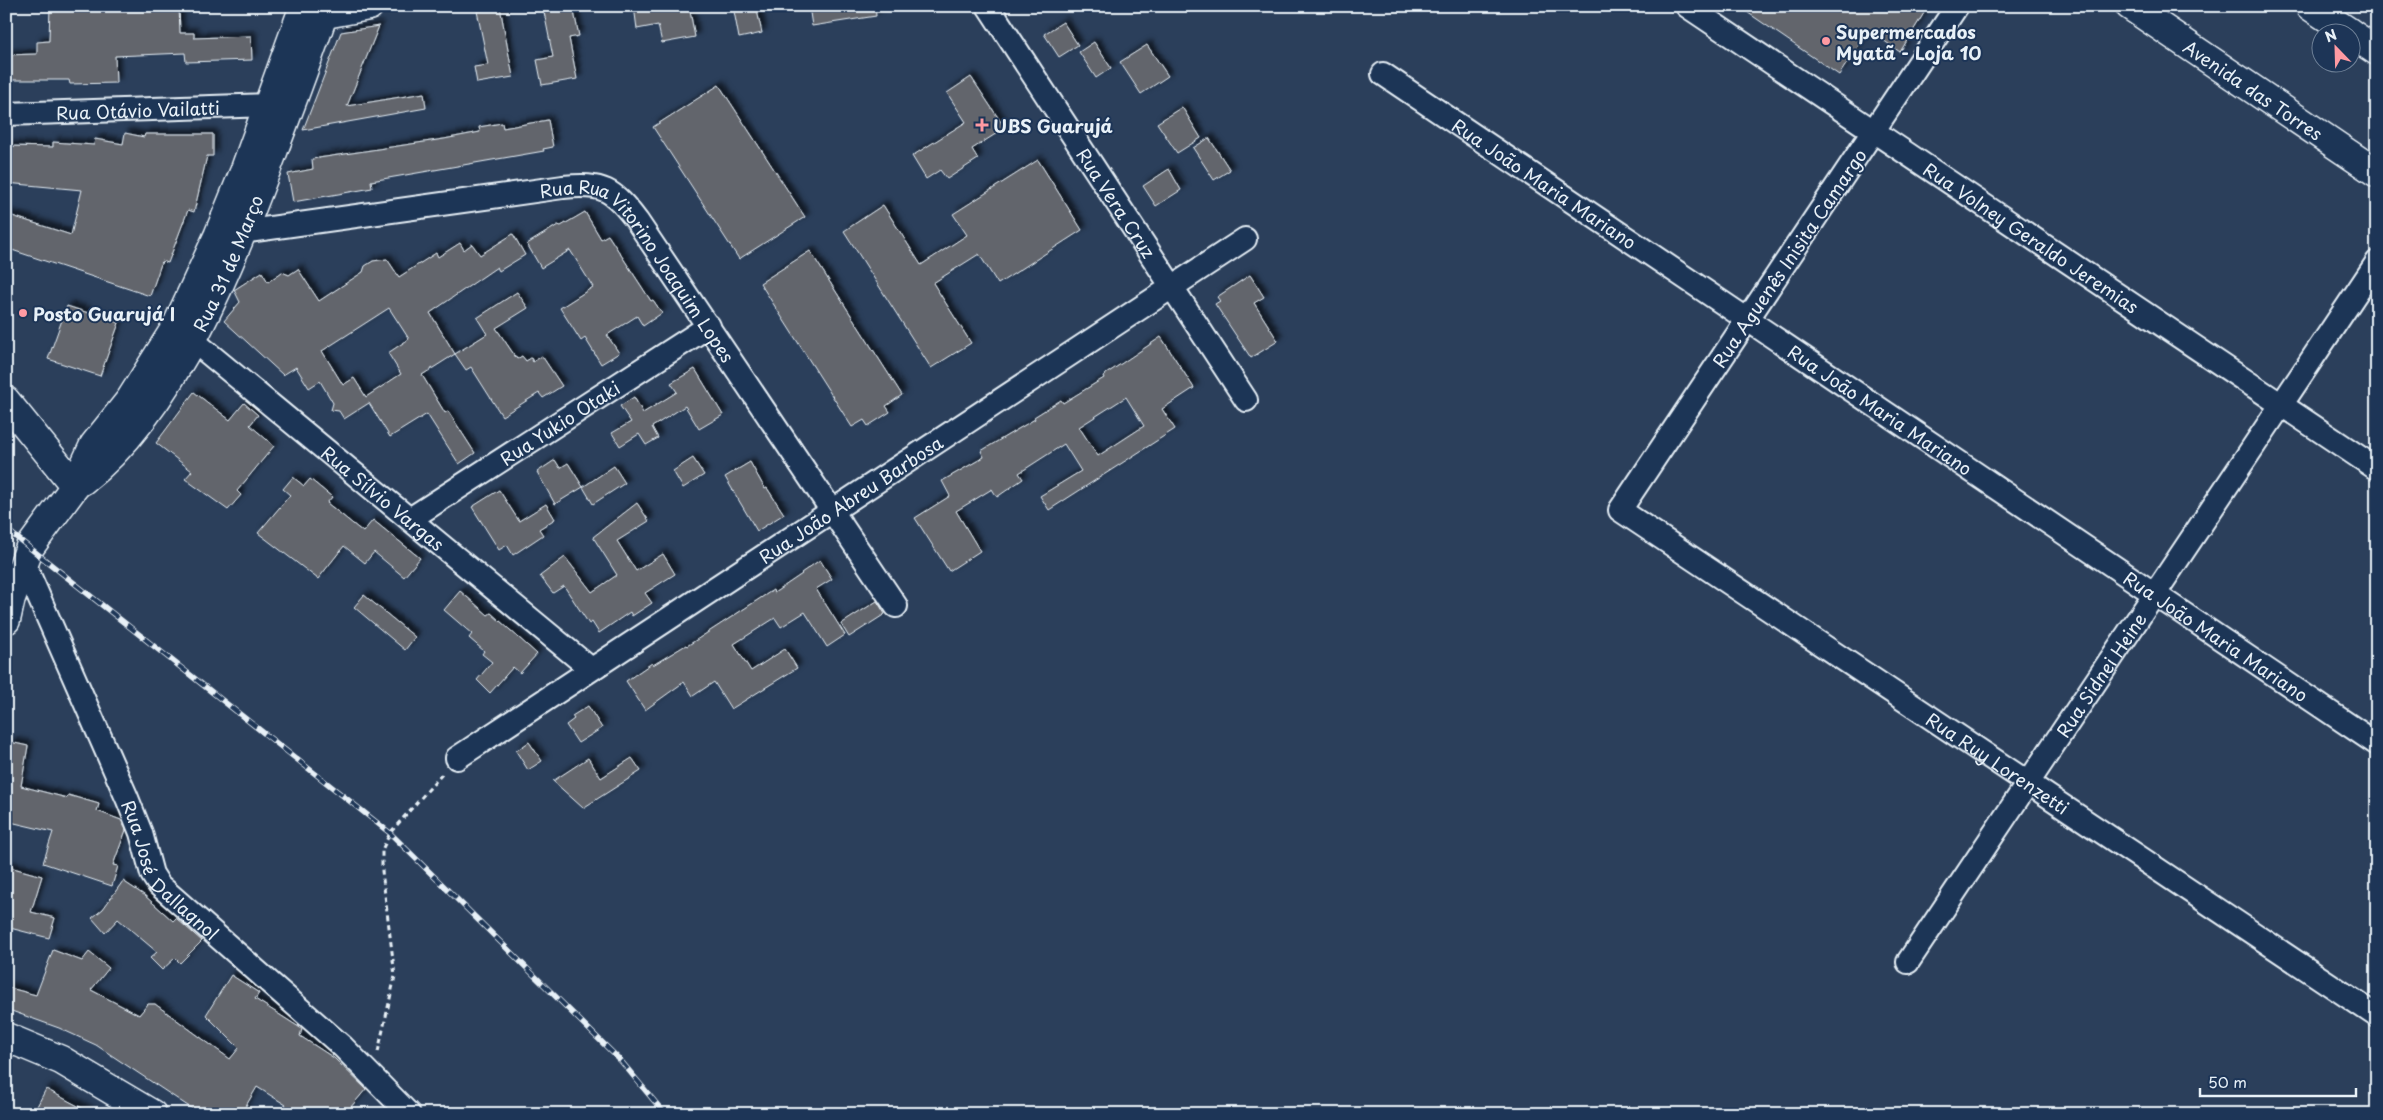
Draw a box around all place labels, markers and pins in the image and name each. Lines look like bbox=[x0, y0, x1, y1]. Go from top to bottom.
place label: Supermercados Myatã - Loja 10 bbox=[1836, 18, 1981, 66]
marker: Supermercados Myatã - Loja 10 bbox=[1820, 35, 1832, 47]
place label: UBS Guarujá bbox=[993, 112, 1113, 139]
marker: UBS Guarujá bbox=[975, 118, 989, 132]
place label: Posto Guarujá I bbox=[33, 300, 175, 327]
marker: Posto Guarujá I bbox=[17, 307, 29, 319]

